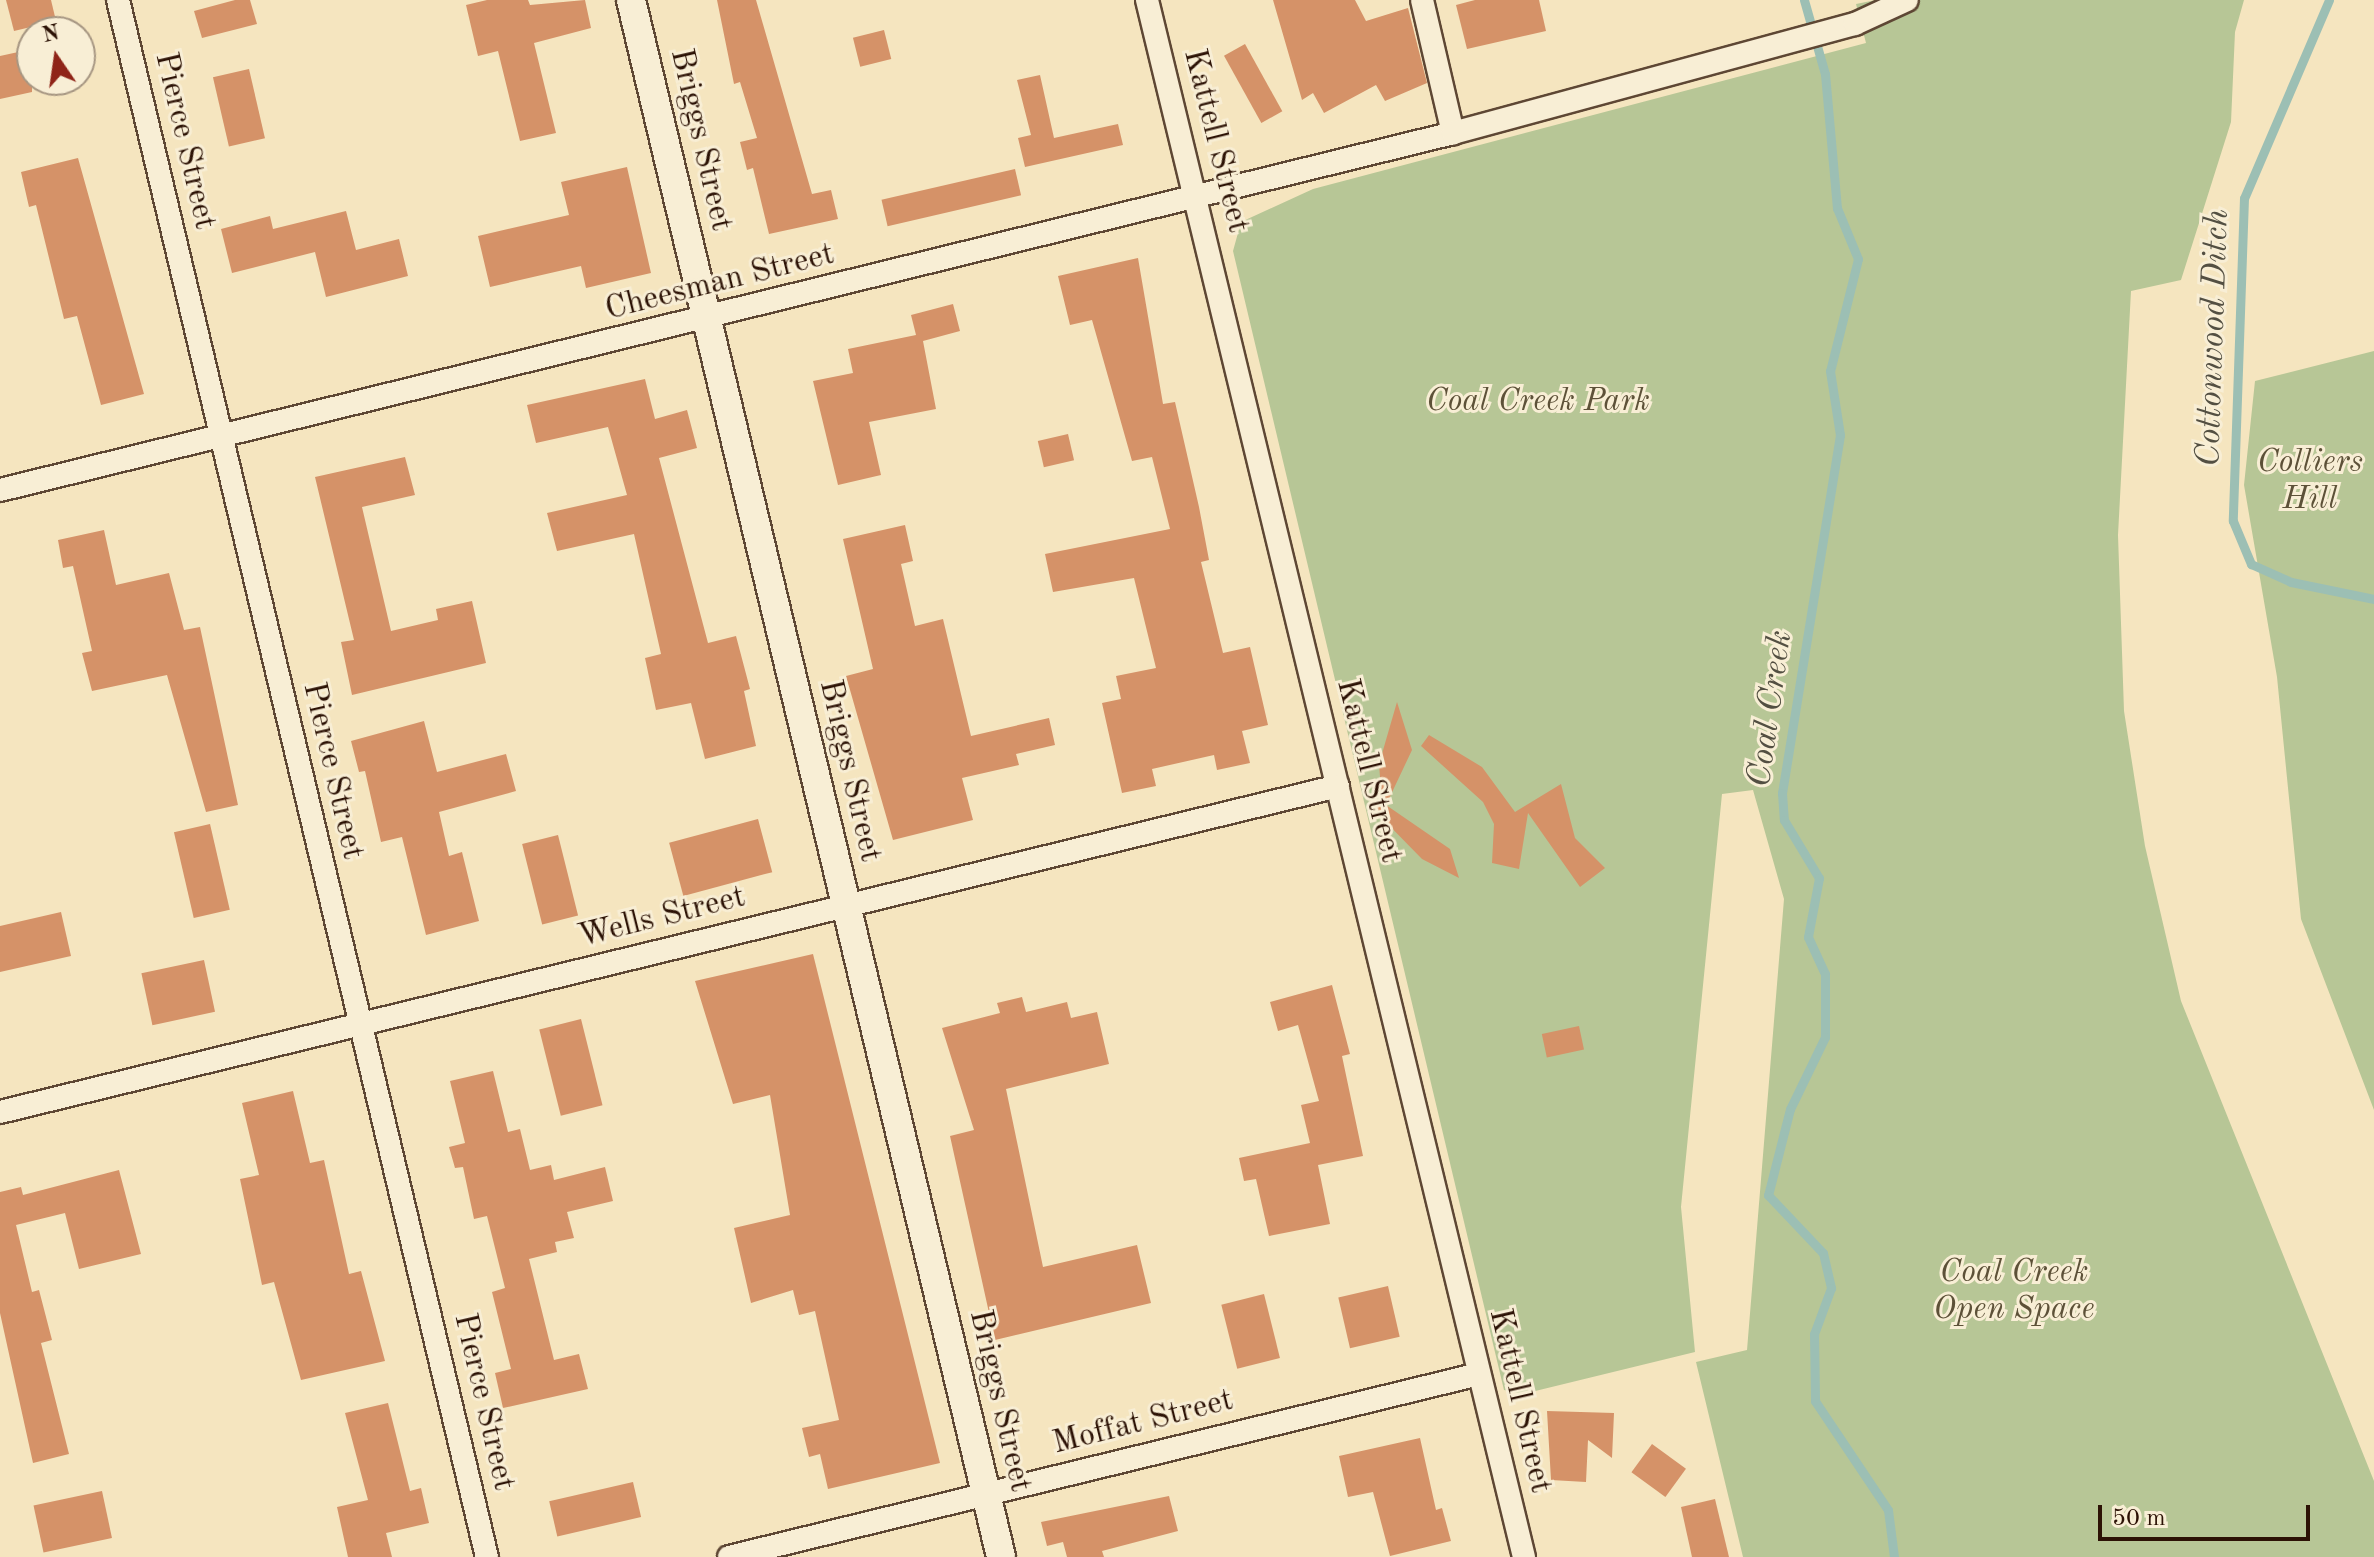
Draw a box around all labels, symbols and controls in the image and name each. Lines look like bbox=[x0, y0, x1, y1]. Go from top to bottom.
north arrow bbox=[16, 16, 96, 96]
text: N bbox=[40, 22, 62, 47]
street label: Briggs Street bbox=[660, 45, 740, 235]
street label: Kattell Street bbox=[1174, 45, 1256, 237]
street label: Pierce Street bbox=[145, 49, 223, 233]
water label: Cottonwood Ditch bbox=[2189, 208, 2239, 468]
street label: Cheesman Street bbox=[602, 236, 838, 330]
park label: Coal Creek Park bbox=[1426, 383, 1650, 421]
park label: Colliers Hill bbox=[2257, 445, 2363, 520]
water label: Coal Creek bbox=[1740, 628, 1802, 790]
street label: Kattell Street bbox=[1327, 675, 1409, 867]
street label: Briggs Street bbox=[809, 676, 889, 866]
street label: Pierce Street bbox=[293, 679, 371, 863]
street label: Wells Street bbox=[575, 879, 749, 957]
park label: Coal Creek Open Space bbox=[1933, 1255, 2095, 1330]
street label: Kattell Street bbox=[1479, 1305, 1559, 1497]
street label: Briggs Street bbox=[959, 1306, 1039, 1496]
street label: Pierce Street bbox=[444, 1310, 522, 1494]
street label: Moffat Street bbox=[1049, 1382, 1237, 1464]
scale bar bbox=[2102, 1489, 2314, 1539]
text: 50 m bbox=[2112, 1507, 2166, 1531]

